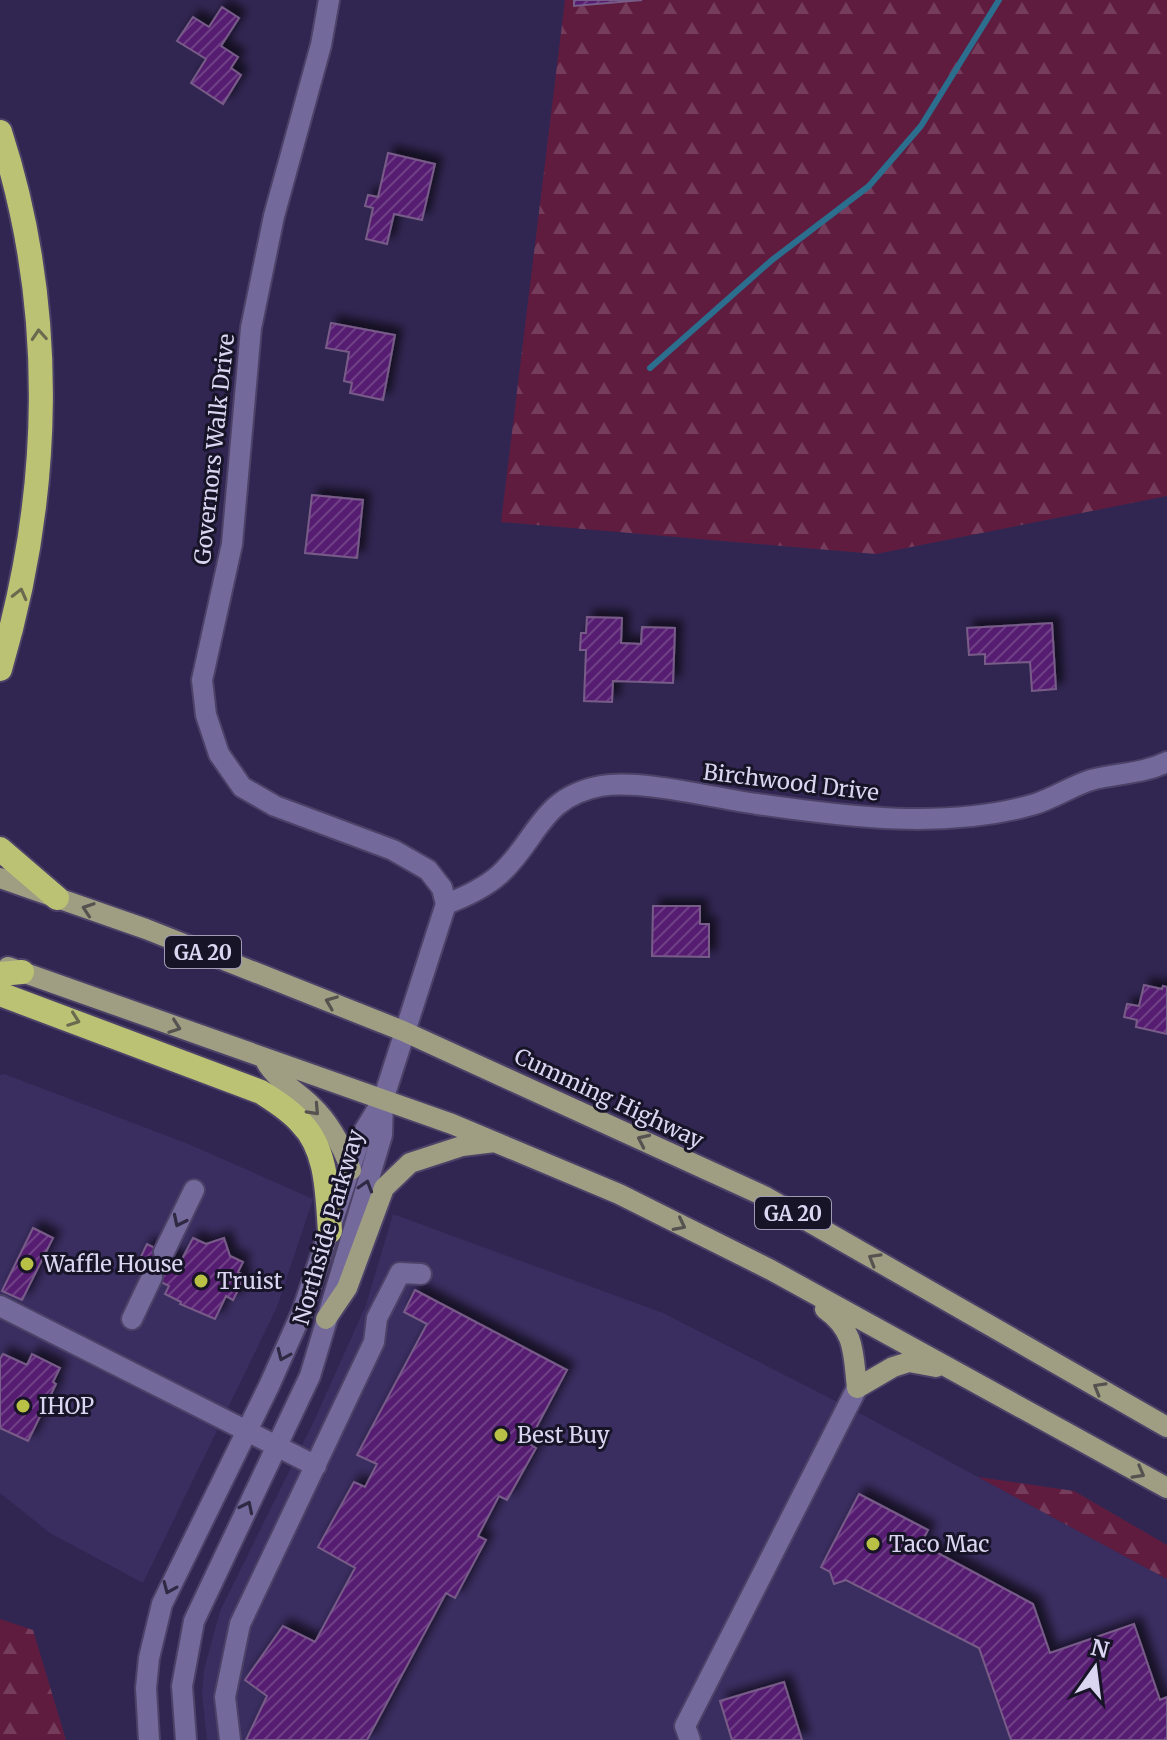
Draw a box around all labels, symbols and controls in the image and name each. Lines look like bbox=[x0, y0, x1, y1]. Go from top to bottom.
one-way arrow bbox=[31, 329, 48, 342]
street label: Governors Walk Drive bbox=[188, 332, 240, 566]
one-way arrow bbox=[11, 587, 28, 601]
street label: Birchwood Drive bbox=[702, 757, 880, 807]
one-way arrow bbox=[82, 902, 96, 919]
road number: GA 20 bbox=[165, 936, 241, 968]
one-way arrow bbox=[325, 996, 339, 1012]
one-way arrow bbox=[66, 1010, 80, 1027]
one-way arrow bbox=[167, 1017, 181, 1033]
street label: Cumming Highway bbox=[510, 1042, 708, 1154]
one-way arrow bbox=[305, 1100, 319, 1115]
street label: Northside Parkway bbox=[287, 1126, 369, 1328]
one-way arrow bbox=[637, 1134, 651, 1150]
one-way arrow bbox=[357, 1179, 373, 1193]
road number: GA 20 bbox=[755, 1197, 831, 1229]
one-way arrow bbox=[173, 1213, 189, 1227]
one-way arrow bbox=[672, 1215, 687, 1231]
place label: Waffle House bbox=[42, 1250, 183, 1278]
one-way arrow bbox=[868, 1253, 883, 1269]
marker: Waffle House bbox=[18, 1255, 36, 1273]
place label: Truist bbox=[217, 1267, 283, 1295]
marker: Truist bbox=[192, 1272, 210, 1290]
one-way arrow bbox=[277, 1346, 293, 1361]
one-way arrow bbox=[1093, 1382, 1108, 1398]
place label: IHOP bbox=[39, 1392, 94, 1420]
marker: IHOP bbox=[14, 1397, 32, 1415]
place label: Best Buy bbox=[517, 1421, 610, 1449]
marker: Best Buy bbox=[492, 1426, 510, 1444]
one-way arrow bbox=[1131, 1463, 1145, 1478]
one-way arrow bbox=[237, 1501, 253, 1515]
place label: Taco Mac bbox=[889, 1530, 989, 1558]
marker: Taco Mac bbox=[864, 1535, 882, 1553]
one-way arrow bbox=[163, 1580, 179, 1594]
north arrow bbox=[1055, 1628, 1135, 1708]
text: N bbox=[1088, 1633, 1112, 1664]

